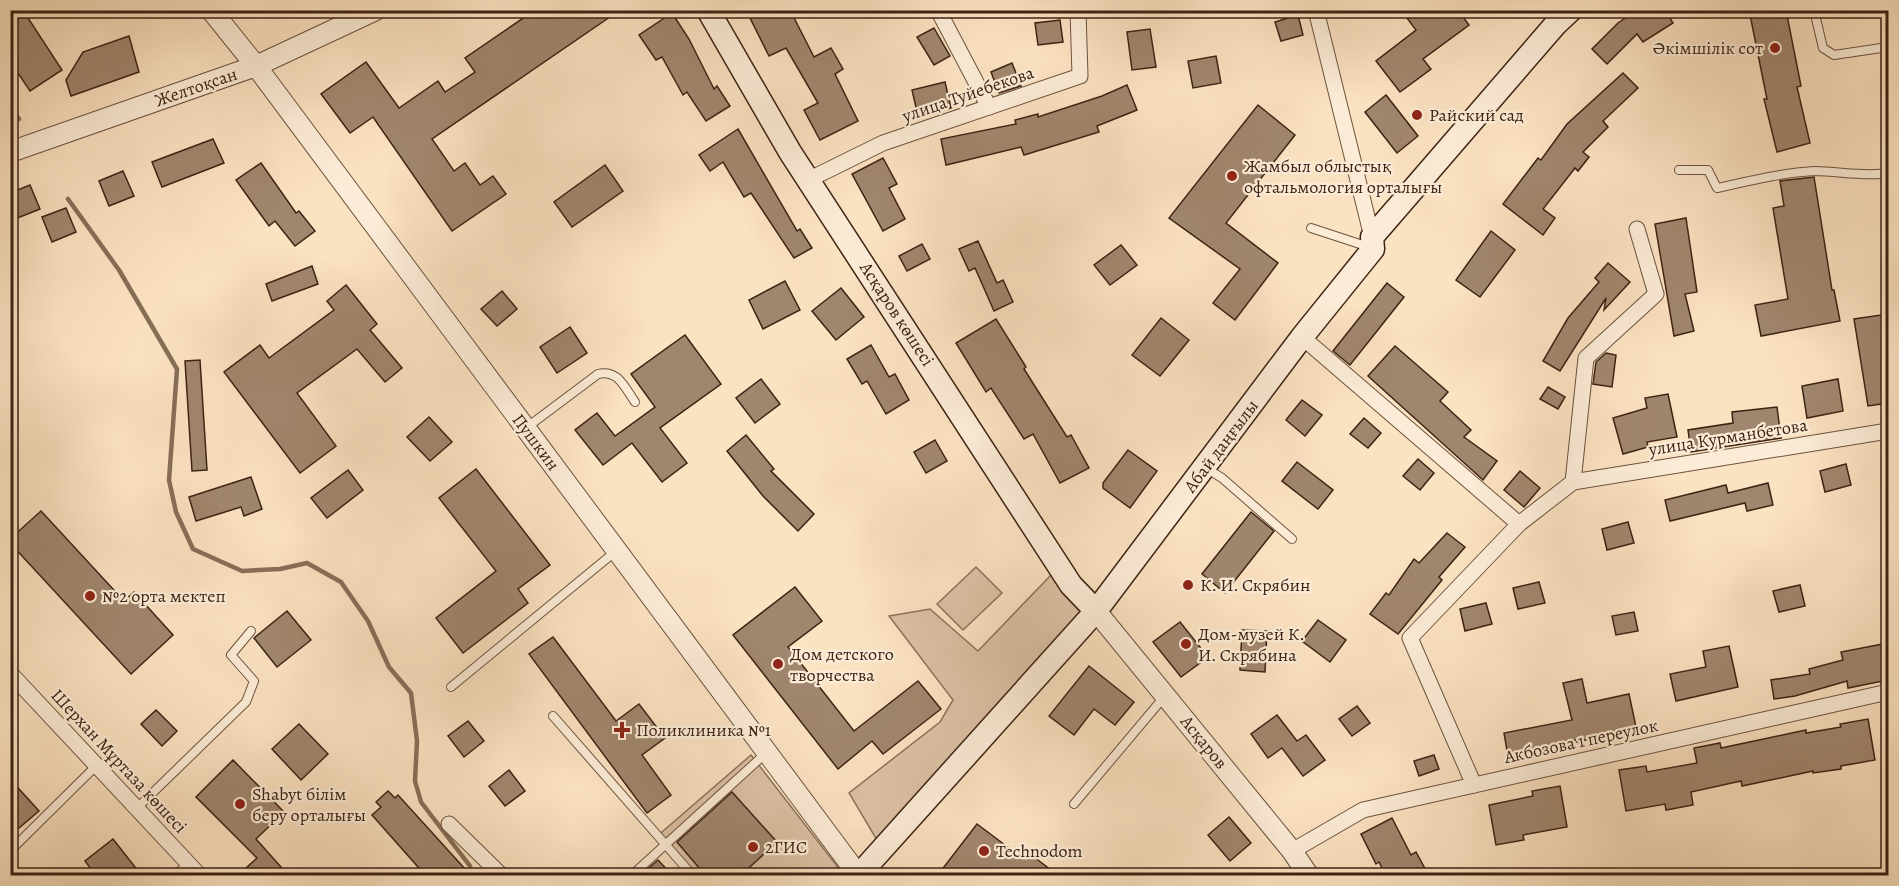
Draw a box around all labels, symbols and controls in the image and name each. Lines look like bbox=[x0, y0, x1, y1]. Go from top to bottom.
place label: Әкімшілік сот bbox=[1653, 36, 1763, 60]
marker: Әкімшілік сот bbox=[1768, 41, 1782, 55]
street label: улица Туйебекова bbox=[898, 60, 1038, 128]
street label: Желтоқсан bbox=[152, 62, 240, 112]
place label: Райский сад bbox=[1429, 103, 1524, 127]
marker: Райский сад bbox=[1410, 108, 1424, 122]
place label: Жамбыл облыстық офтальмология орталығы bbox=[1244, 154, 1442, 199]
marker: Жамбыл облыстық офтальмология орталығы bbox=[1225, 169, 1239, 183]
street label: Асқаров көшесі bbox=[854, 256, 940, 371]
street label: Абай даңғылы bbox=[1178, 395, 1264, 498]
street label: Пушкин bbox=[507, 409, 565, 475]
street label: улица Курманбетова bbox=[1646, 412, 1810, 462]
place label: К. И. Скрябин bbox=[1200, 573, 1310, 597]
marker: К. И. Скрябин bbox=[1181, 578, 1195, 592]
place label: №2 орта мектеп bbox=[102, 584, 226, 608]
marker: №2 орта мектеп bbox=[83, 589, 97, 603]
place label: Дом-музей К. И. Скрябина bbox=[1198, 622, 1305, 667]
marker: Дом-музей К. И. Скрябина bbox=[1179, 637, 1193, 651]
place label: Дом детского творчества bbox=[790, 642, 894, 687]
marker: Дом детского творчества bbox=[771, 657, 785, 671]
street label: Шерхан Мұртаза көшесі bbox=[46, 684, 192, 838]
street label: Асқаров bbox=[1174, 709, 1233, 774]
street label: Акбозова 1 переулок bbox=[1501, 713, 1660, 769]
place label: Поликлиника №1 bbox=[636, 718, 771, 742]
marker: Поликлиника №1 bbox=[613, 721, 631, 739]
place label: Shabyt білім беру орталығы bbox=[252, 782, 366, 827]
marker: Shabyt білім беру орталығы bbox=[233, 797, 247, 811]
place label: 2ГИС bbox=[765, 835, 807, 859]
place label: Technodom bbox=[996, 839, 1083, 863]
marker: 2ГИС bbox=[746, 840, 760, 854]
marker: Technodom bbox=[977, 844, 991, 858]

